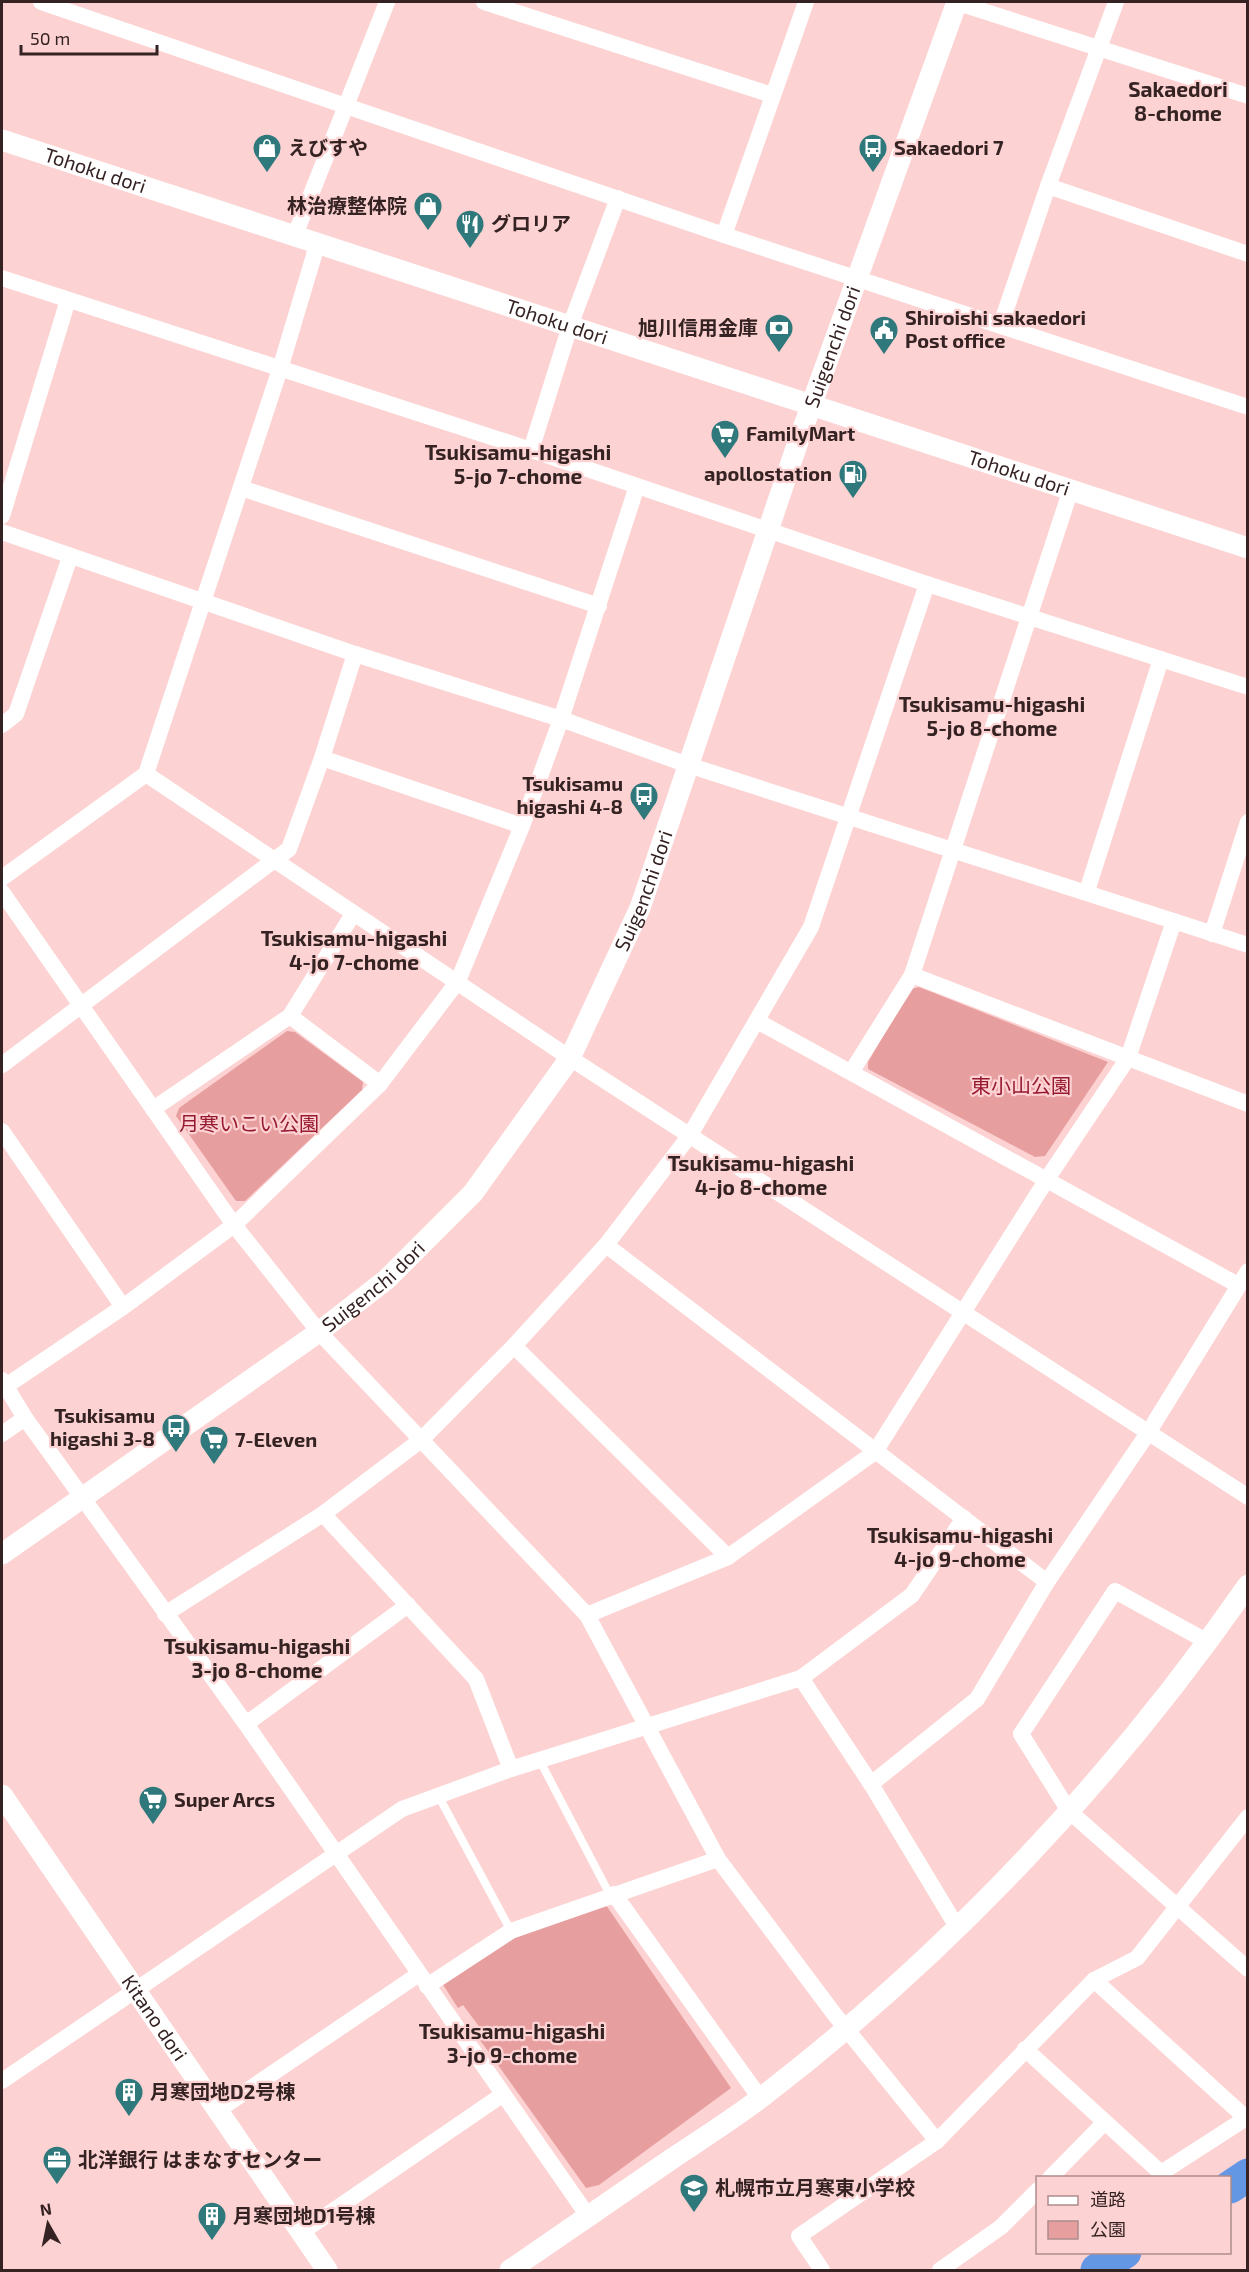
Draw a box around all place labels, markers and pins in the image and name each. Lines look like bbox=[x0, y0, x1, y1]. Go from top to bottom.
shop icon: えびすや bbox=[251, 132, 283, 174]
bus stop icon: Sakaedori 7 bbox=[857, 132, 889, 174]
place label: えびすや bbox=[288, 135, 368, 159]
place label: Sakaedori 7 bbox=[894, 135, 1004, 159]
shop icon: 林治療整体院 bbox=[412, 190, 444, 232]
place label: 林治療整体院 bbox=[287, 193, 407, 217]
restaurant icon: グロリア bbox=[454, 208, 486, 250]
place label: グロリア bbox=[491, 211, 571, 235]
place label: Shiroishi sakaedori Post office bbox=[905, 305, 1086, 352]
bank icon: 旭川信用金庫 bbox=[763, 312, 795, 354]
public building icon: Shiroishi sakaedori Post office bbox=[868, 314, 900, 356]
place label: 旭川信用金庫 bbox=[638, 315, 758, 339]
supermarket icon: FamilyMart bbox=[709, 418, 741, 460]
place label: FamilyMart bbox=[746, 421, 855, 446]
fuel station icon: apollostation bbox=[837, 458, 869, 500]
place label: apollostation bbox=[704, 461, 832, 485]
place label: Tsukisamu higashi 4-8 bbox=[517, 771, 623, 818]
bus stop icon: Tsukisamu higashi 4-8 bbox=[628, 780, 660, 822]
place label: Tsukisamu higashi 3-8 bbox=[50, 1403, 155, 1450]
bus stop icon: Tsukisamu higashi 3-8 bbox=[160, 1412, 192, 1454]
supermarket icon: 7-Eleven bbox=[198, 1424, 230, 1466]
place label: 7-Eleven bbox=[235, 1427, 317, 1451]
supermarket icon: Super Arcs bbox=[137, 1784, 169, 1826]
place label: Super Arcs bbox=[174, 1787, 275, 1811]
building icon: 月寒団地D2号棟 bbox=[113, 2076, 145, 2118]
place label: 月寒団地D2号棟 bbox=[150, 2079, 295, 2103]
office icon: 北洋銀行 はまなすセンター bbox=[41, 2144, 73, 2186]
place label: 北洋銀行 はまなすセンター bbox=[78, 2147, 322, 2171]
school or university icon: 札幌市立月寒東小学校 bbox=[678, 2172, 710, 2214]
place label: 札幌市立月寒東小学校 bbox=[715, 2175, 915, 2199]
building icon: 月寒団地D1号棟 bbox=[196, 2200, 228, 2242]
place label: 月寒団地D1号棟 bbox=[233, 2203, 375, 2227]

